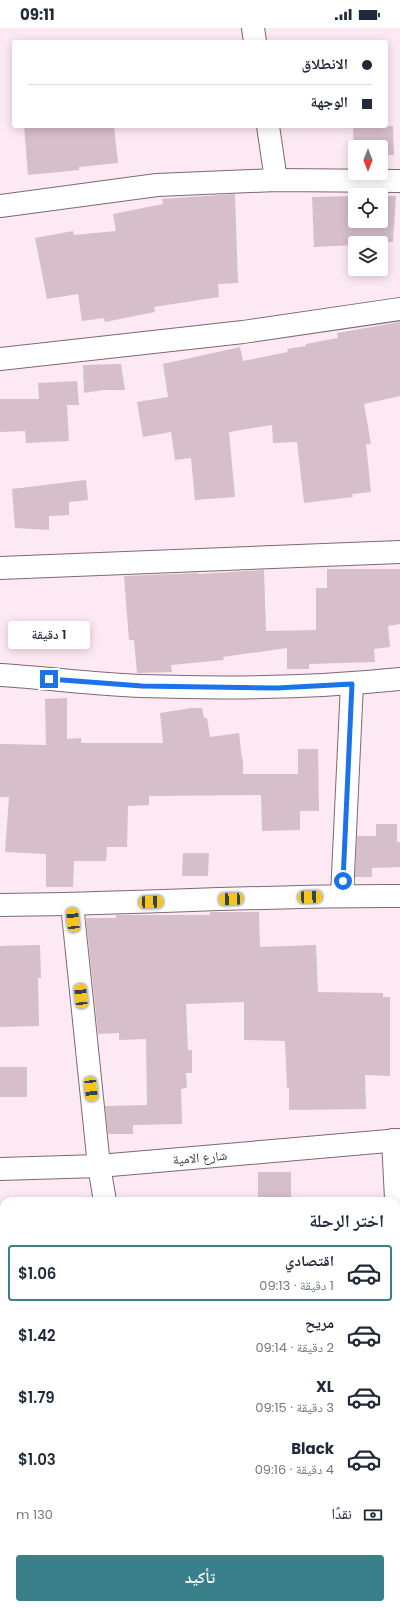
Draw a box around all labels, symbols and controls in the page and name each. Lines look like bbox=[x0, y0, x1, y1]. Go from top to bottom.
text: 09:11 bbox=[20, 4, 55, 25]
text: الانطلاق bbox=[302, 53, 348, 74]
text: الوجهة bbox=[310, 91, 348, 112]
north arrow bbox=[348, 140, 388, 180]
map controls bbox=[348, 140, 388, 276]
button: locate bbox=[348, 188, 388, 228]
button: layers bbox=[348, 236, 388, 276]
callout: 1 دقيقة bbox=[8, 621, 90, 649]
text: 1 دقيقة bbox=[32, 625, 66, 644]
route end bbox=[40, 670, 58, 688]
route start bbox=[334, 872, 352, 890]
car bbox=[298, 891, 322, 903]
car bbox=[219, 893, 243, 905]
car bbox=[139, 896, 163, 908]
car bbox=[66, 907, 80, 933]
car bbox=[74, 983, 88, 1009]
car bbox=[84, 1076, 98, 1102]
street label: شارع الامية bbox=[172, 1146, 228, 1169]
text: اختر الرحلة bbox=[309, 1208, 384, 1233]
text: اقتصادي bbox=[285, 1250, 334, 1271]
icon: car bbox=[346, 1255, 382, 1291]
text: $1.06 bbox=[18, 1263, 56, 1284]
text: 1 دقيقة · 09:13 bbox=[259, 1276, 334, 1295]
text: مريح bbox=[305, 1312, 334, 1333]
icon: car bbox=[346, 1317, 382, 1353]
text: $1.42 bbox=[18, 1325, 56, 1346]
text: 2 دقيقة · 09:14 bbox=[255, 1338, 334, 1357]
text: XL bbox=[316, 1376, 334, 1397]
icon: car bbox=[346, 1379, 382, 1415]
text: $1.79 bbox=[18, 1387, 55, 1408]
text: 3 دقيقة · 09:15 bbox=[255, 1398, 334, 1417]
text: Black bbox=[291, 1438, 334, 1459]
icon: car bbox=[346, 1441, 382, 1477]
text: $1.03 bbox=[18, 1449, 56, 1470]
text: 4 دقيقة · 09:16 bbox=[255, 1460, 334, 1479]
text: نقدًا bbox=[331, 1503, 352, 1524]
icon: cash bbox=[362, 1504, 384, 1526]
text: 130 m bbox=[16, 1505, 53, 1524]
button: تأكيد bbox=[16, 1555, 384, 1601]

